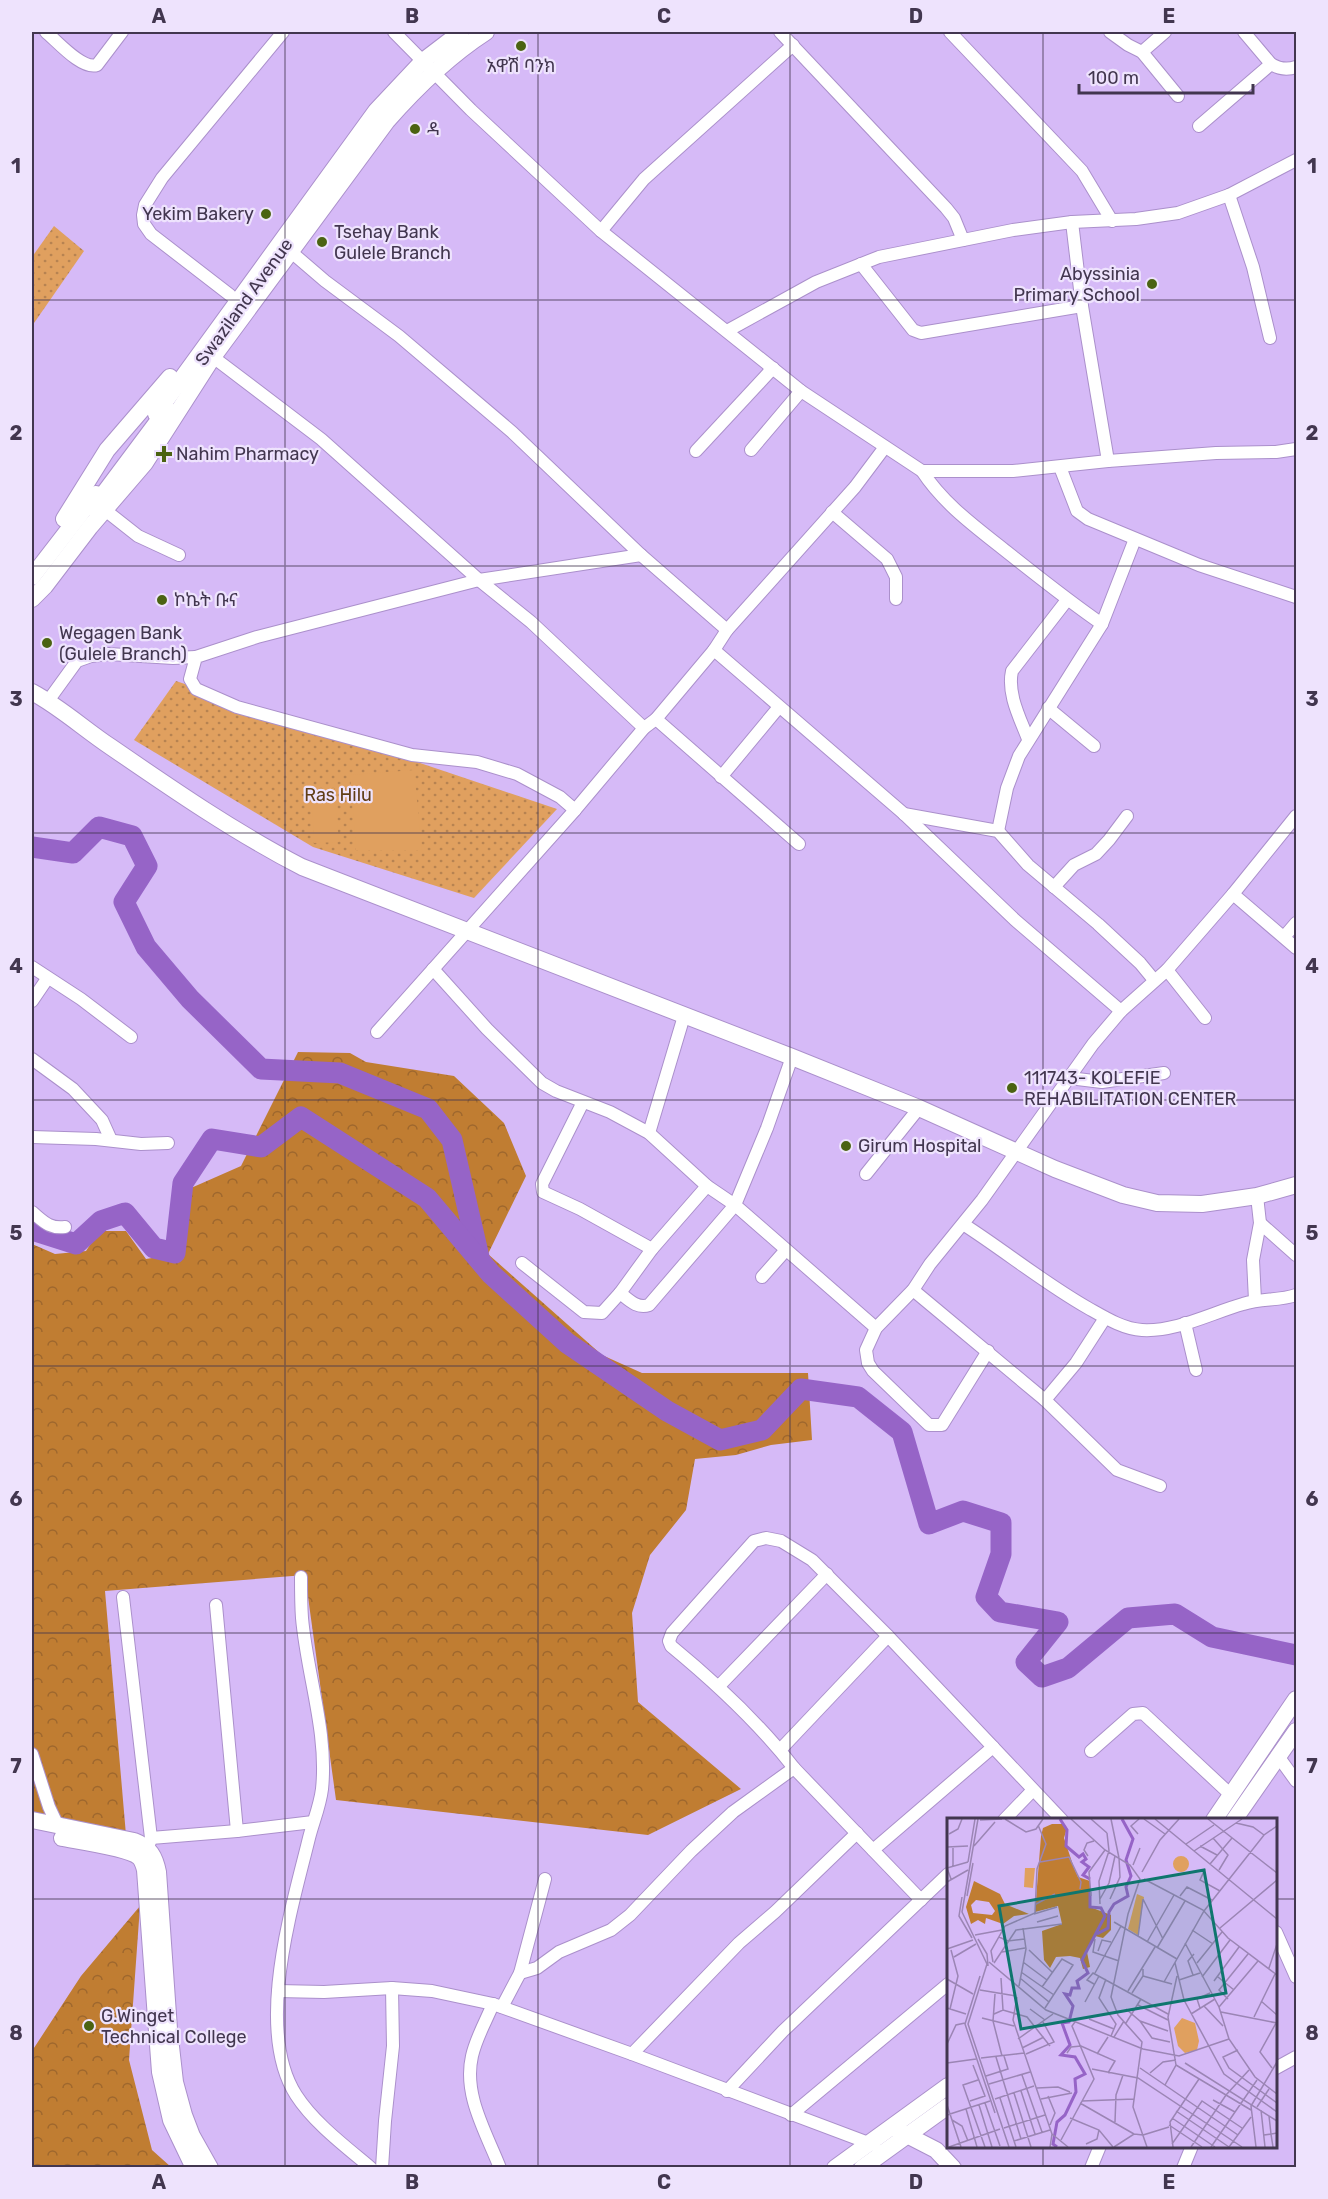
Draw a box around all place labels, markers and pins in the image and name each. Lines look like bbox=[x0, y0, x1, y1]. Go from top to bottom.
marker: አዋሽ ባንክ bbox=[514, 39, 528, 53]
place label: አዋሽ ባንክ bbox=[487, 55, 555, 77]
place label: ዳ bbox=[427, 118, 440, 140]
marker: ዳ bbox=[408, 122, 422, 136]
place label: Yekim Bakery bbox=[142, 203, 254, 225]
marker: Yekim Bakery bbox=[259, 207, 273, 221]
place label: Tsehay Bank Gulele Branch bbox=[334, 221, 451, 264]
marker: Tsehay Bank Gulele Branch bbox=[315, 235, 329, 249]
place label: Abyssinia Primary School bbox=[1013, 263, 1140, 306]
marker: Abyssinia Primary School bbox=[1145, 277, 1159, 291]
place label: Nahim Pharmacy bbox=[176, 443, 319, 465]
marker: Nahim Pharmacy bbox=[157, 447, 171, 461]
place label: ኮኬት ቡና bbox=[174, 589, 238, 611]
marker: ኮኬት ቡና bbox=[155, 593, 169, 607]
place label: Wegagen Bank (Gulele Branch) bbox=[59, 622, 187, 665]
marker: Wegagen Bank (Gulele Branch) bbox=[40, 636, 54, 650]
place label: 111743- KOLEFIE REHABILITATION CENTER bbox=[1024, 1067, 1237, 1110]
marker: 111743- KOLEFIE REHABILITATION CENTER bbox=[1005, 1081, 1019, 1095]
place label: Girum Hospital bbox=[858, 1135, 982, 1157]
marker: Girum Hospital bbox=[839, 1139, 853, 1153]
place label: G.Winget Technical College bbox=[101, 2005, 247, 2048]
marker: G.Winget Technical College bbox=[82, 2019, 96, 2033]

